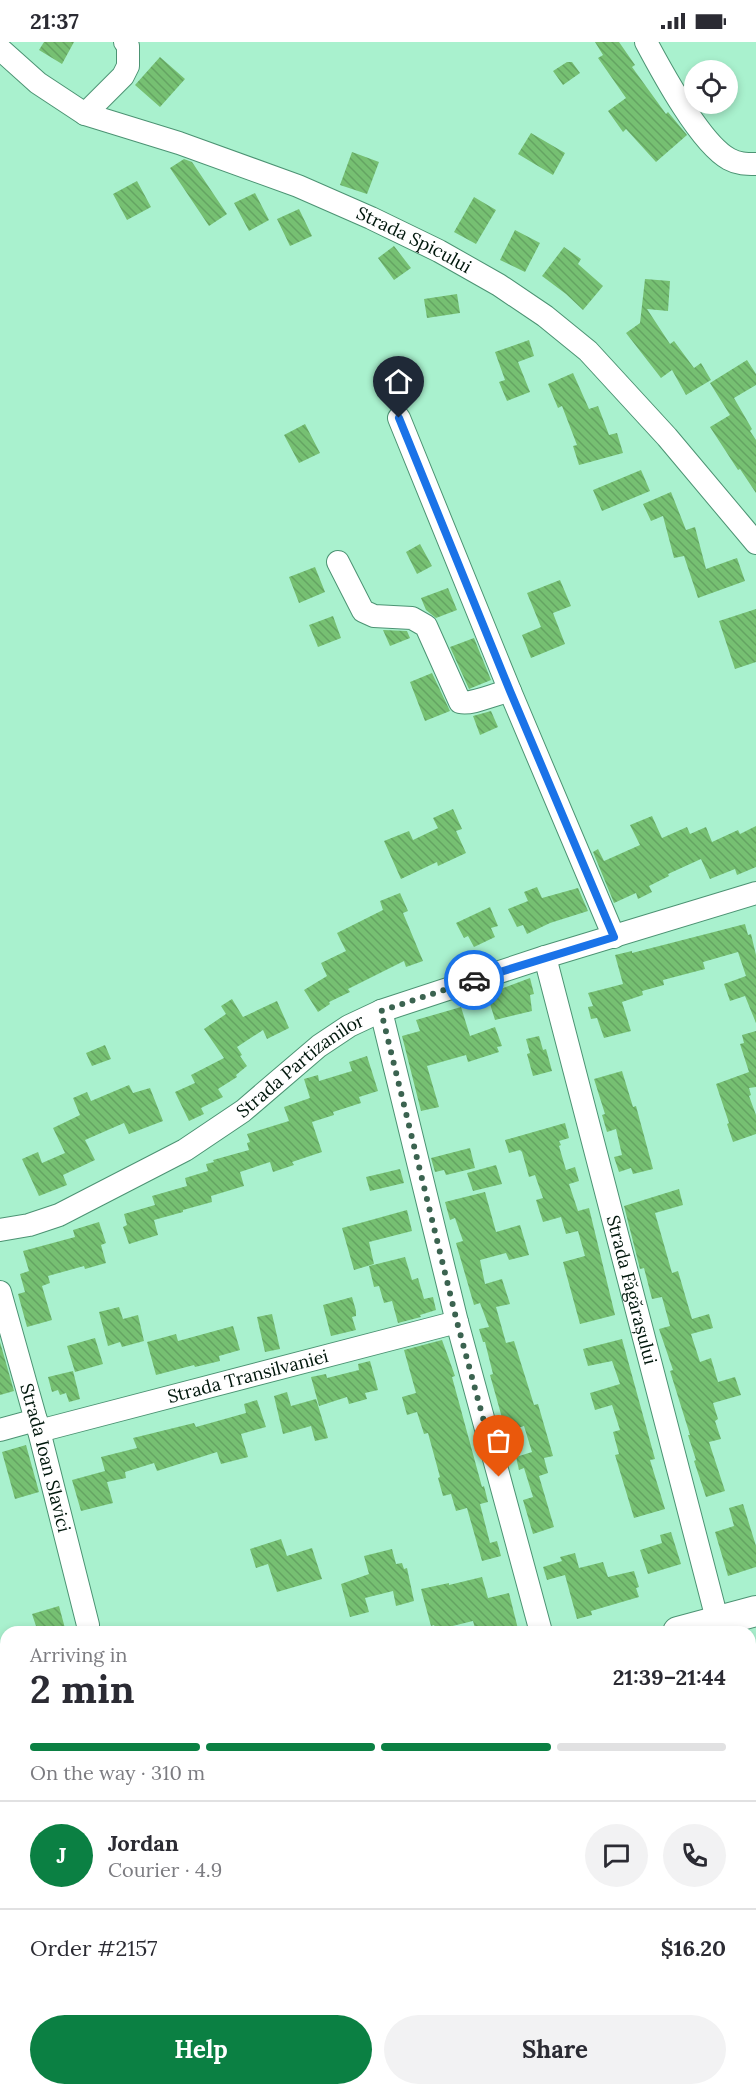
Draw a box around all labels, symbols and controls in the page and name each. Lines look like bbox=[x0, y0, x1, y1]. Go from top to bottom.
text: 21:37 bbox=[30, 7, 79, 35]
map controls bbox=[684, 60, 738, 114]
button: locate bbox=[684, 60, 738, 114]
street label: Strada Spicului bbox=[353, 201, 476, 278]
pin bbox=[373, 356, 424, 418]
icon: home bbox=[382, 365, 415, 398]
courier bbox=[444, 950, 504, 1010]
icon: car bbox=[458, 964, 491, 997]
street label: Strada Partizanilor bbox=[231, 1008, 368, 1123]
street label: Strada Făgărașului bbox=[602, 1213, 662, 1367]
street label: Strada Transilvaniei bbox=[165, 1344, 331, 1408]
street label: Strada Ioan Slavici bbox=[15, 1381, 76, 1535]
pin bbox=[473, 1415, 524, 1477]
icon: bag bbox=[482, 1424, 515, 1457]
text: Arriving in bbox=[30, 1642, 127, 1667]
text: 21:39–21:44 bbox=[613, 1663, 726, 1691]
text: 2 min bbox=[30, 1664, 135, 1714]
text: On the way · 310 m bbox=[30, 1760, 205, 1785]
button: chat bbox=[585, 1824, 648, 1887]
button: phone bbox=[663, 1824, 726, 1887]
text: Jordan bbox=[108, 1829, 179, 1857]
text: J bbox=[57, 1841, 66, 1869]
text: Courier · 4.9 bbox=[108, 1857, 222, 1882]
text: Order #2157 bbox=[30, 1934, 157, 1962]
text: $16.20 bbox=[661, 1934, 726, 1962]
button: Help bbox=[30, 2015, 372, 2084]
button: Share bbox=[384, 2015, 726, 2084]

